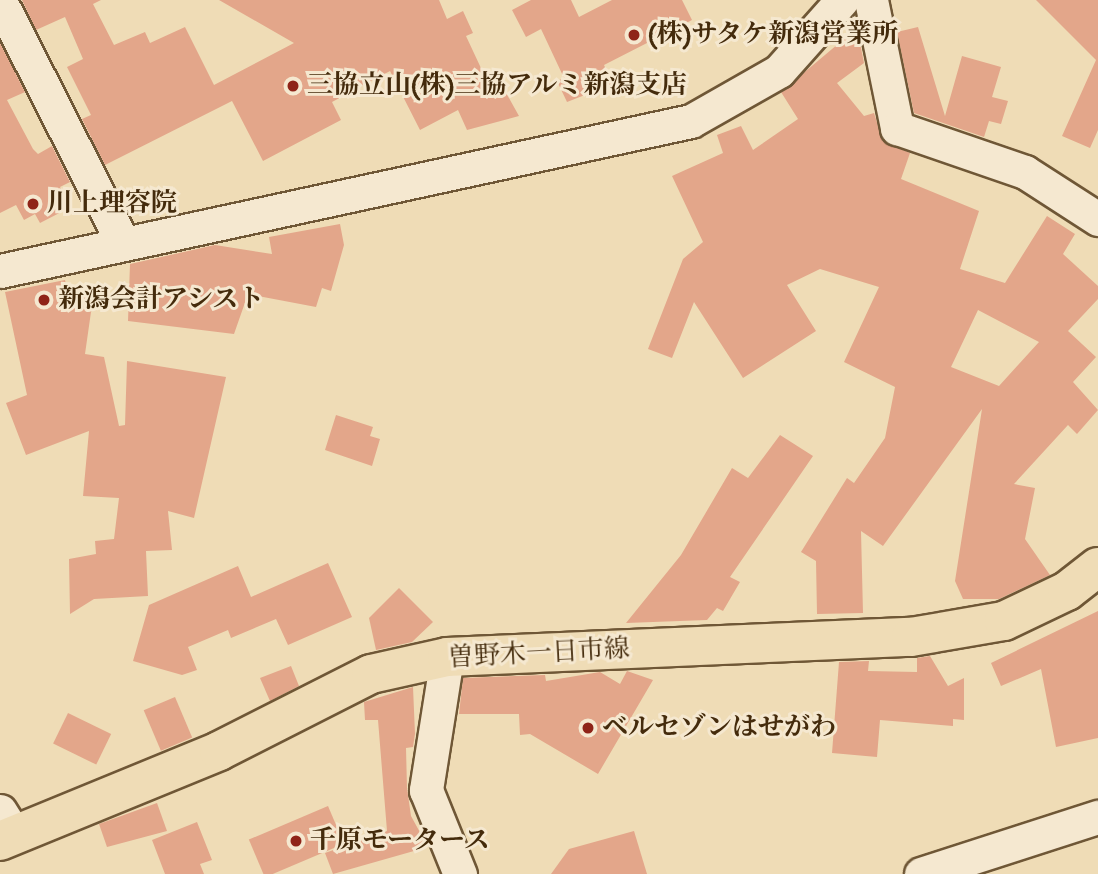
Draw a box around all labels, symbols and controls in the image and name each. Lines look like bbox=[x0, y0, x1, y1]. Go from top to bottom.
place label: (株)サタケ新潟営業所 bbox=[648, 19, 899, 51]
marker: (株)サタケ新潟営業所 bbox=[626, 27, 642, 43]
place label: 三協立山(株)三協アルミ新潟支店 bbox=[307, 70, 688, 102]
marker: 三協立山(株)三協アルミ新潟支店 bbox=[285, 78, 301, 94]
place label: 川上理容院 bbox=[47, 188, 177, 220]
marker: 川上理容院 bbox=[25, 196, 41, 212]
place label: 新潟会計アシスト bbox=[58, 284, 266, 316]
marker: 新潟会計アシスト bbox=[36, 292, 52, 308]
street label: 曽野木一日市線 bbox=[447, 634, 631, 674]
place label: ベルセゾンはせがわ bbox=[602, 712, 836, 744]
marker: ベルセゾンはせがわ bbox=[580, 720, 596, 736]
place label: 千原モータース bbox=[310, 825, 491, 857]
marker: 千原モータース bbox=[288, 833, 304, 849]

